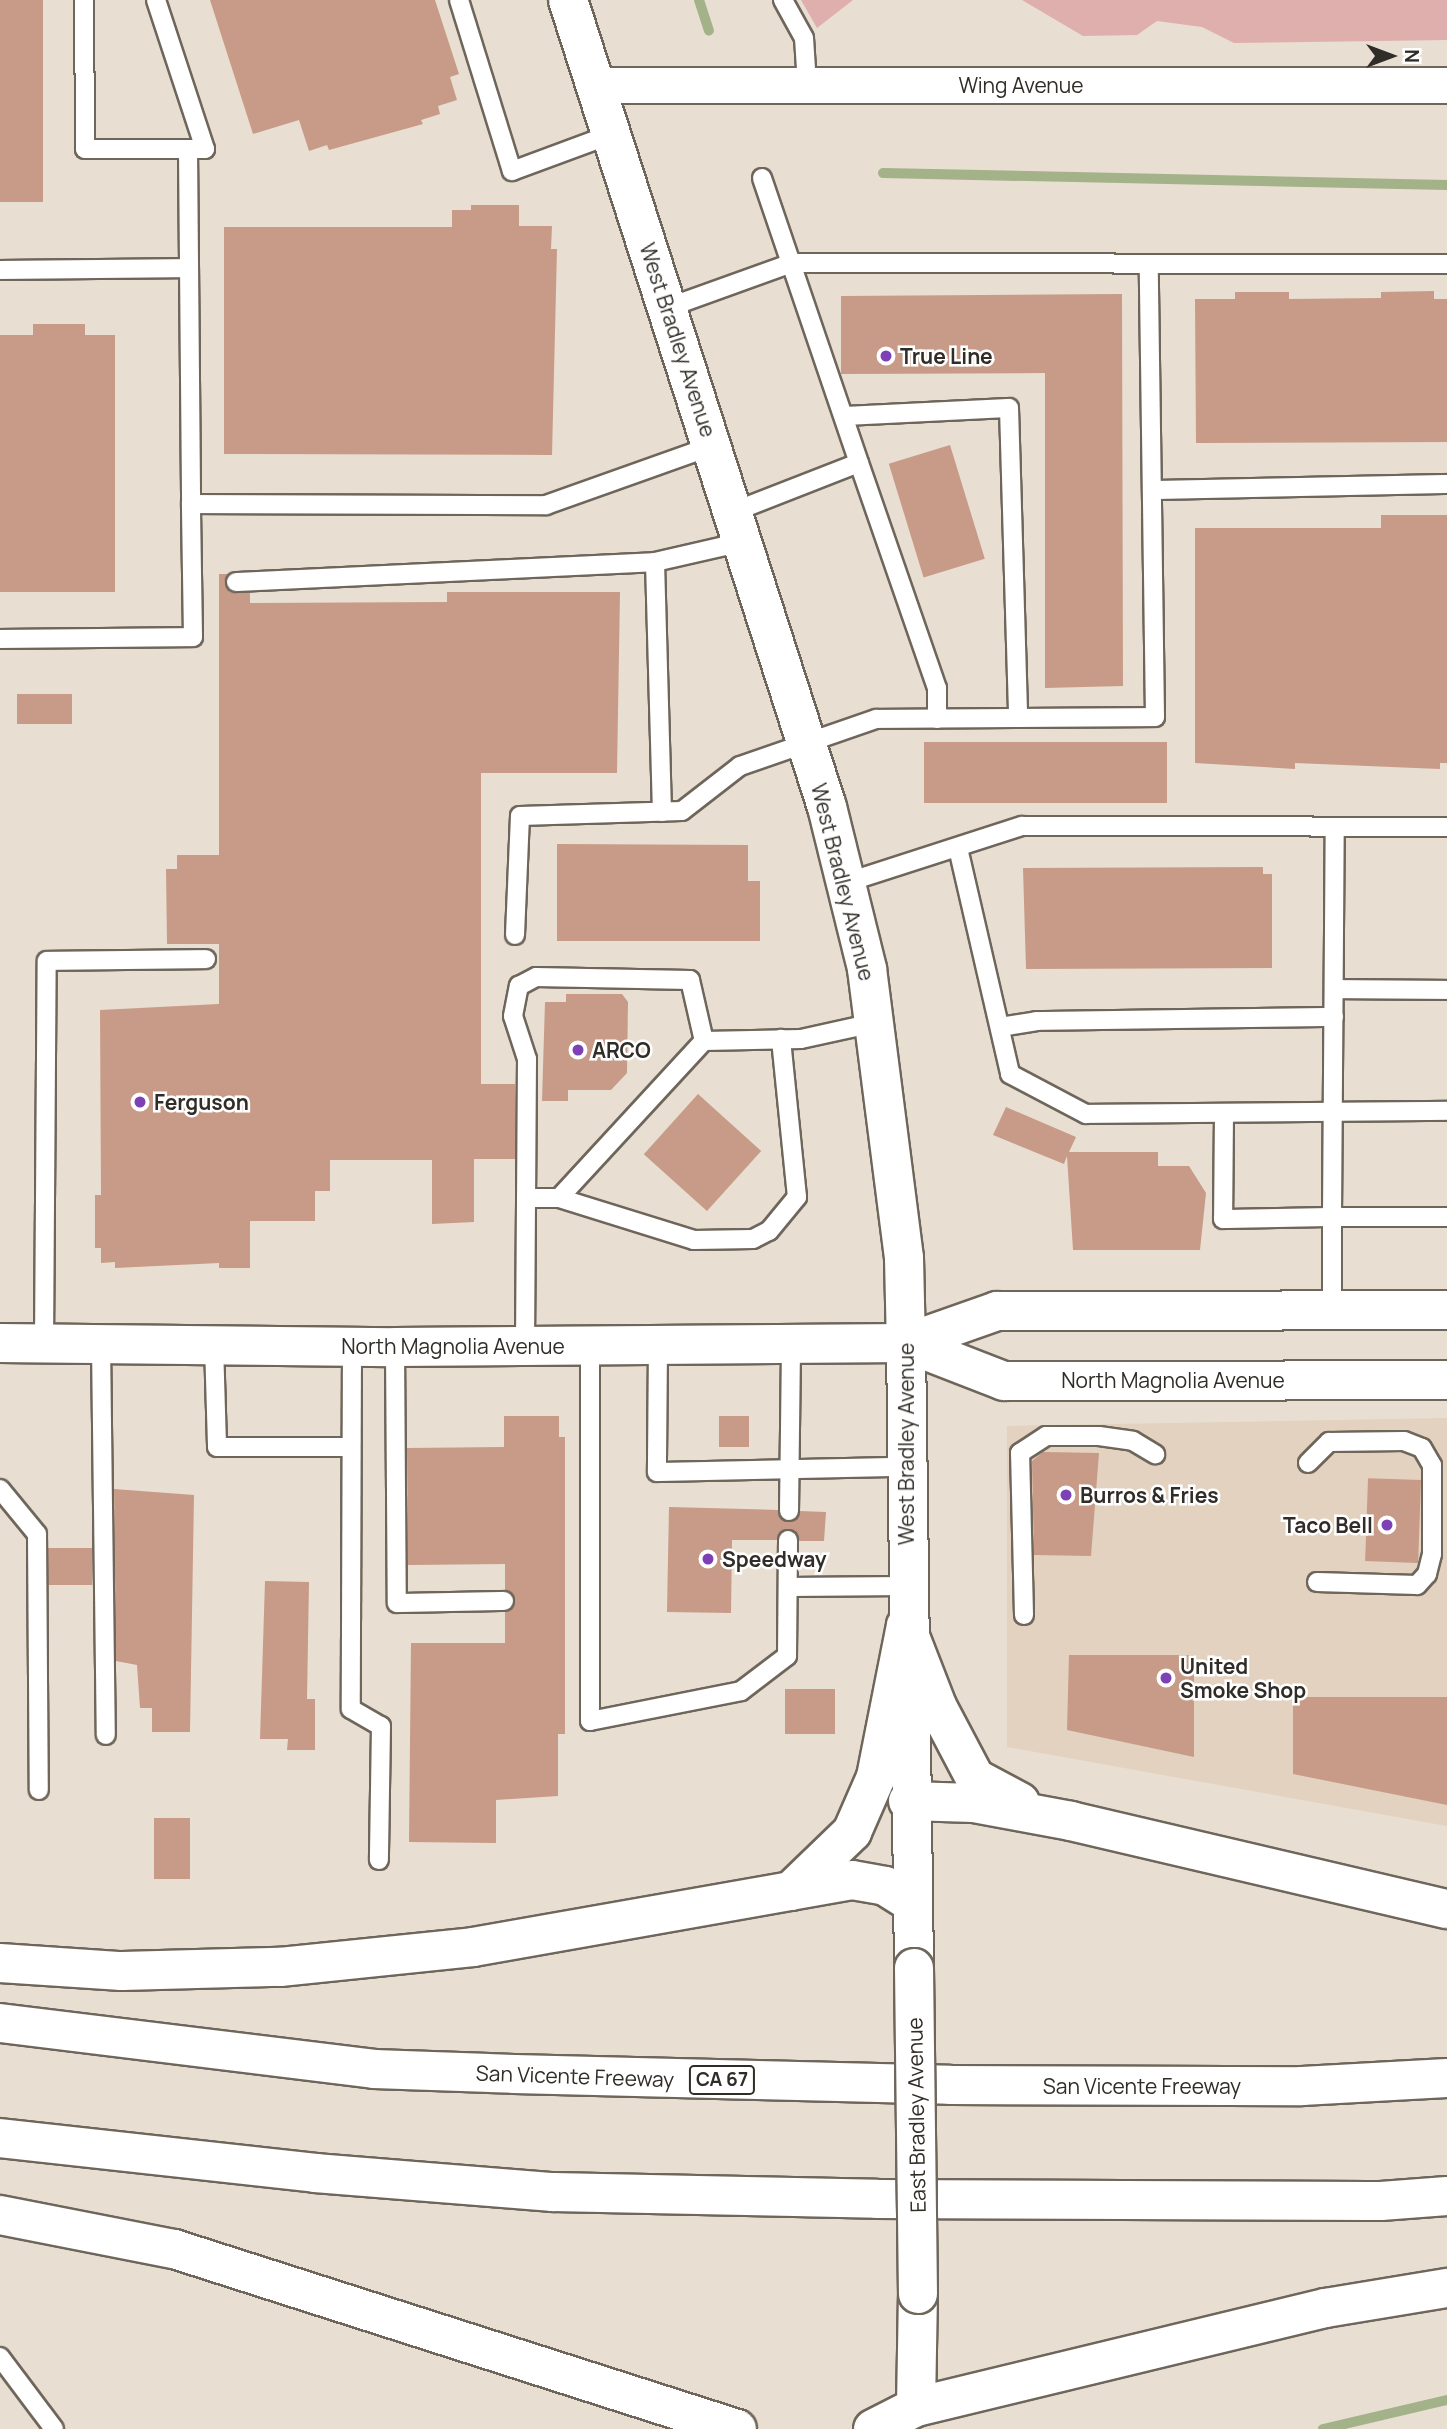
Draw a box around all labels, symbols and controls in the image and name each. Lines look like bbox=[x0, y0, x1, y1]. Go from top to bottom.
north arrow bbox=[1356, 21, 1426, 91]
text: N bbox=[1399, 49, 1425, 63]
street label: Wing Avenue bbox=[958, 72, 1084, 98]
street label: West Bradley Avenue bbox=[635, 240, 721, 440]
place label: True Line bbox=[900, 343, 993, 369]
marker: True Line bbox=[878, 348, 894, 364]
street label: West Bradley Avenue bbox=[806, 781, 880, 983]
place label: ARCO bbox=[592, 1037, 651, 1063]
marker: ARCO bbox=[570, 1042, 586, 1058]
place label: Ferguson bbox=[154, 1089, 249, 1115]
marker: Ferguson bbox=[132, 1094, 148, 1110]
street label: North Magnolia Avenue bbox=[341, 1333, 565, 1359]
street label: West Bradley Avenue bbox=[893, 1343, 919, 1545]
street label: North Magnolia Avenue bbox=[1061, 1367, 1285, 1393]
place label: Burros & Fries bbox=[1080, 1482, 1219, 1508]
marker: Burros & Fries bbox=[1058, 1487, 1074, 1503]
place label: Taco Bell bbox=[1283, 1512, 1373, 1538]
marker: Taco Bell bbox=[1379, 1517, 1395, 1533]
place label: Speedway bbox=[722, 1546, 826, 1572]
marker: Speedway bbox=[700, 1551, 716, 1567]
place label: United Smoke Shop bbox=[1180, 1653, 1306, 1703]
marker: United Smoke Shop bbox=[1158, 1670, 1174, 1686]
street label: East Bradley Avenue bbox=[902, 2017, 930, 2213]
street label: San Vicente Freeway bbox=[475, 2060, 675, 2092]
road number: CA 67 bbox=[689, 2064, 755, 2096]
street label: San Vicente Freeway bbox=[1043, 2073, 1241, 2099]

